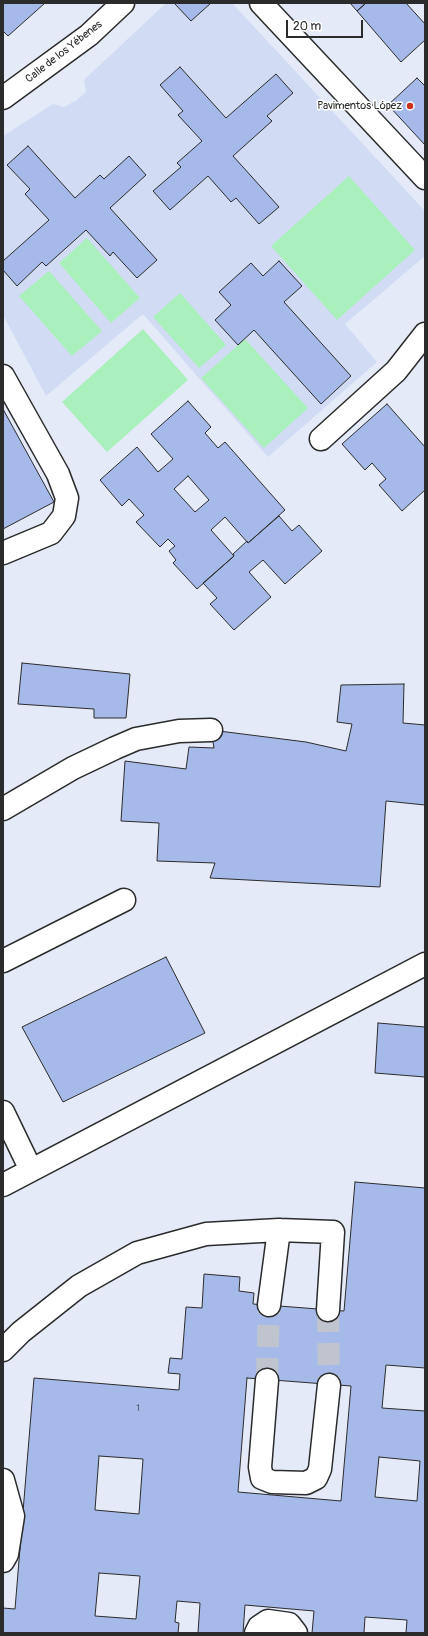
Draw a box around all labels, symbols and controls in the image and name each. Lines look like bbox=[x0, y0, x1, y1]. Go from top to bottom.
scale bar bbox=[288, 12, 365, 38]
street label: Calle de los Yébenes bbox=[23, 18, 105, 86]
text: 20 m bbox=[293, 19, 321, 34]
place label: Pavimentos López bbox=[317, 99, 402, 113]
marker: Pavimentos López bbox=[405, 101, 415, 111]
house number: 1 bbox=[136, 1404, 140, 1414]

